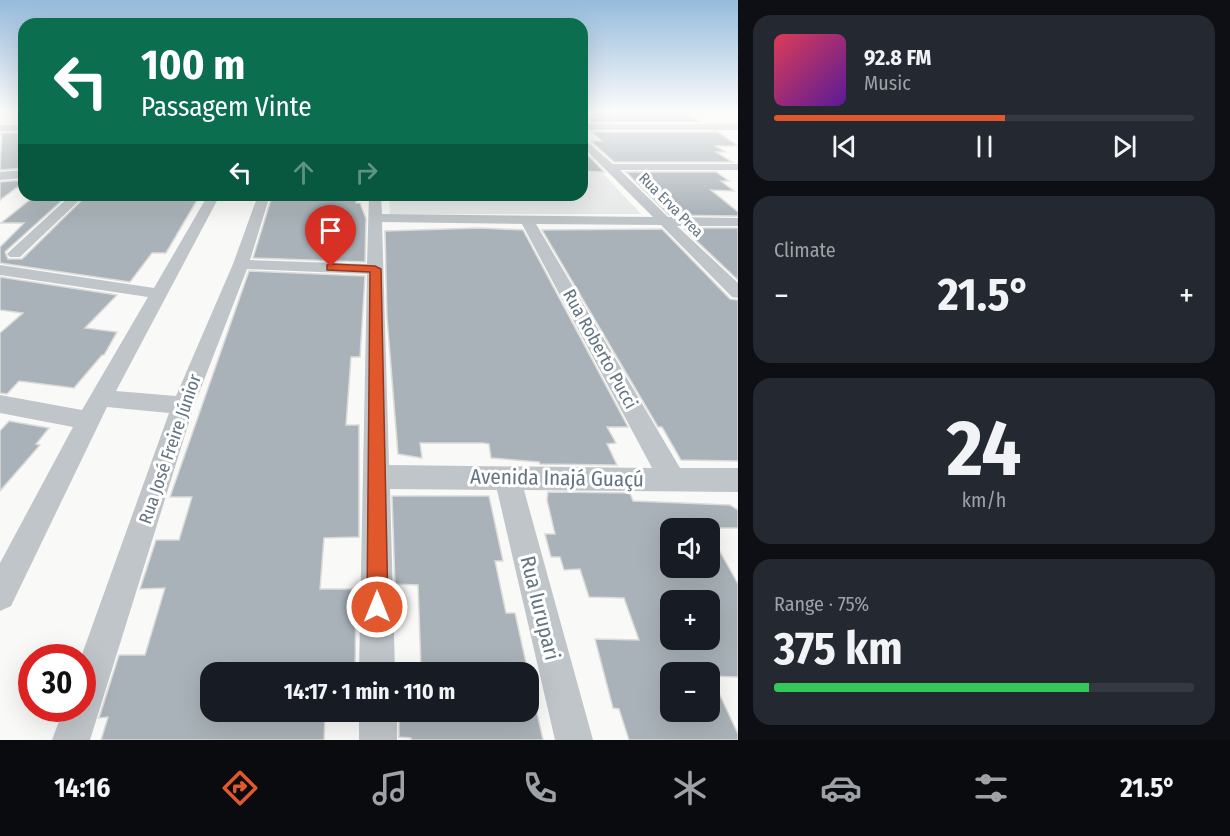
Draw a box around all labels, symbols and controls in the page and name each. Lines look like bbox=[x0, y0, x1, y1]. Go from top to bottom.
text: 100 m bbox=[141, 40, 245, 90]
icon: left bbox=[42, 42, 120, 120]
text: 92.8 FM bbox=[864, 44, 931, 71]
text: Music bbox=[864, 71, 911, 95]
text: Passagem Vinte bbox=[141, 91, 312, 123]
icon: previous bbox=[828, 130, 861, 163]
icon: pause bbox=[968, 130, 1001, 163]
icon: next bbox=[1108, 130, 1141, 163]
icon: left bbox=[224, 156, 257, 189]
icon: ahead bbox=[287, 156, 320, 189]
icon: right bbox=[350, 156, 383, 189]
street label: Rua Erva Prea bbox=[635, 169, 707, 241]
pin bbox=[305, 205, 356, 267]
icon: arrive bbox=[314, 214, 347, 247]
text: Climate bbox=[774, 238, 836, 262]
text: 21.5° bbox=[938, 268, 1030, 322]
text: − bbox=[774, 276, 789, 316]
text: + bbox=[1179, 276, 1194, 316]
street label: Rua Roberto Pucci bbox=[558, 285, 642, 413]
street label: Rua José Freire Júnior bbox=[134, 371, 206, 527]
text: 24 bbox=[947, 402, 1021, 496]
street label: Avenida Inajá Guaçú bbox=[470, 463, 644, 493]
text: km/h bbox=[962, 488, 1006, 512]
map controls bbox=[660, 518, 720, 722]
button: sound bbox=[660, 518, 720, 578]
street label: Rua Iurupari bbox=[515, 553, 565, 663]
position arrow bbox=[345, 575, 409, 639]
button: + bbox=[660, 590, 720, 650]
text: Range · 75% bbox=[774, 592, 869, 616]
text: 375 km bbox=[774, 622, 902, 676]
speed limit sign: 30 bbox=[18, 644, 96, 722]
button: − bbox=[660, 662, 720, 722]
text: 14:17 · 1 min · 110 m bbox=[284, 678, 455, 705]
icon: directions bbox=[219, 767, 261, 809]
icon: music bbox=[369, 767, 411, 809]
icon: phone bbox=[519, 767, 561, 809]
icon: climate bbox=[669, 767, 711, 809]
icon: car bbox=[820, 767, 862, 809]
icon: filters bbox=[970, 767, 1012, 809]
text: 14:16 bbox=[54, 772, 110, 804]
text: 21.5° bbox=[1120, 772, 1176, 804]

